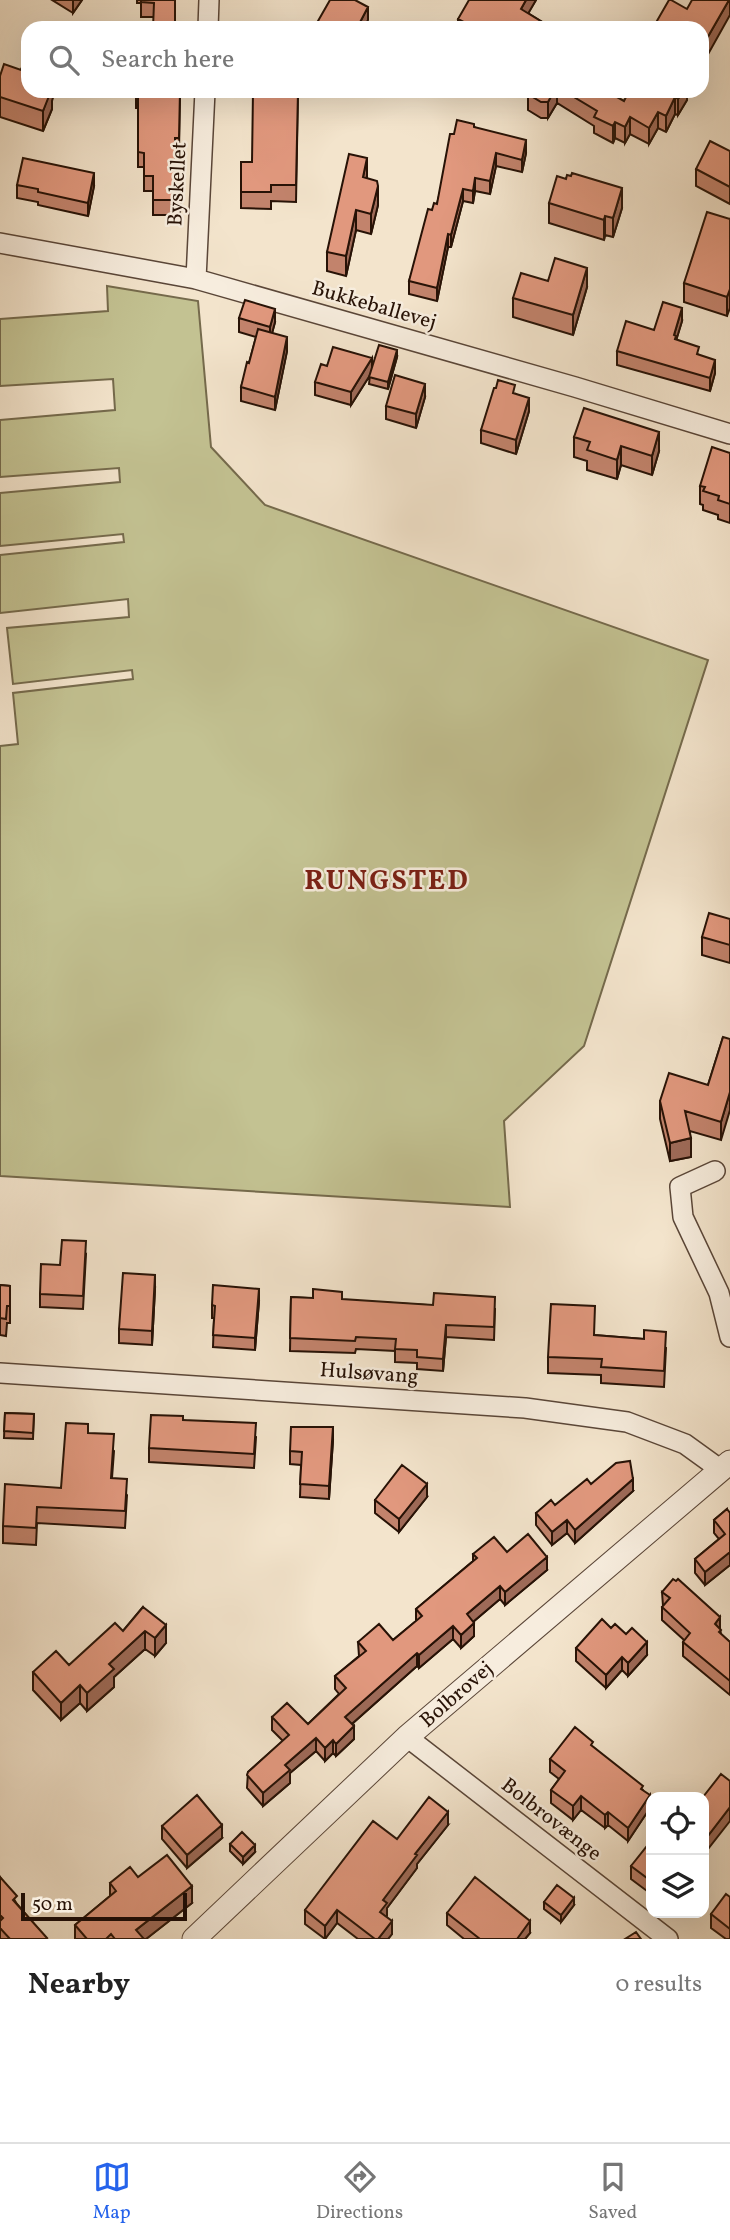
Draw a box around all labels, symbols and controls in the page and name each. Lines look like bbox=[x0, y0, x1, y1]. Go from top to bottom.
search box bbox=[21, 21, 709, 98]
icon: search bbox=[45, 41, 83, 79]
text: Search here bbox=[101, 42, 234, 78]
street label: Byskellet bbox=[161, 141, 195, 227]
street label: Bukkeballevej bbox=[308, 274, 440, 338]
district label: RUNGSTED bbox=[304, 862, 470, 901]
street label: Hulsøvang bbox=[319, 1356, 419, 1392]
street label: Bolbrovej bbox=[414, 1655, 500, 1735]
street label: Bolbrovænge bbox=[495, 1771, 607, 1869]
map controls bbox=[646, 1792, 709, 1918]
button: locate bbox=[646, 1792, 709, 1855]
button: layers bbox=[646, 1855, 709, 1918]
scale bar bbox=[21, 1890, 187, 1922]
text: 50 m bbox=[32, 1892, 73, 1918]
text: Nearby bbox=[28, 1964, 130, 2006]
text: 0 results bbox=[615, 1969, 702, 2001]
tab: Map bbox=[93, 2158, 131, 2226]
tab: Directions bbox=[316, 2158, 403, 2226]
tab: Saved bbox=[588, 2158, 637, 2226]

